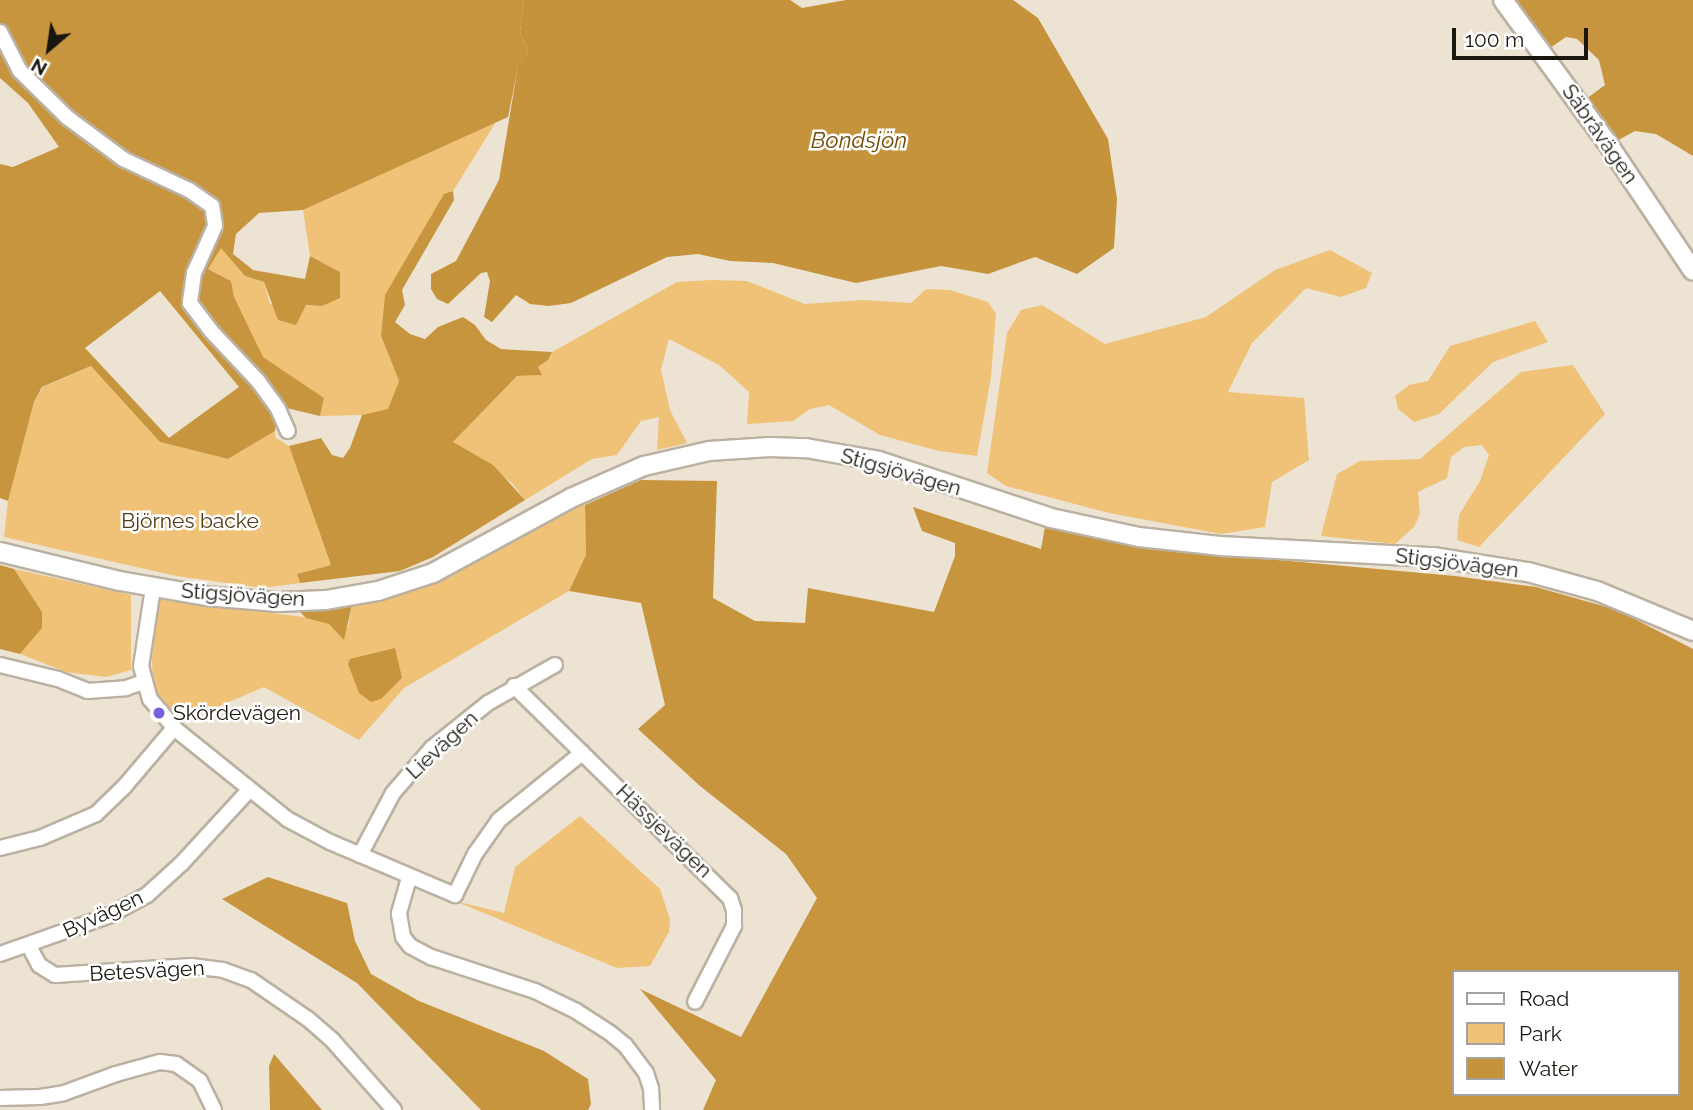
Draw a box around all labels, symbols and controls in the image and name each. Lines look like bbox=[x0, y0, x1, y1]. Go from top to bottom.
north arrow bbox=[14, 14, 84, 84]
scale bar bbox=[1455, 14, 1592, 58]
text: 100 m bbox=[1465, 27, 1524, 52]
text: N bbox=[27, 54, 50, 81]
street label: Säbråvägen bbox=[1557, 79, 1643, 189]
water label: Bondsjön bbox=[811, 126, 907, 154]
street label: Stigsjövägen bbox=[838, 443, 964, 501]
park label: Björnes backe bbox=[121, 508, 259, 534]
street label: Stigsjövägen bbox=[1394, 543, 1520, 583]
street label: Stigsjövägen bbox=[180, 578, 306, 612]
place label: Skördevägen bbox=[173, 700, 301, 726]
marker: Skördevägen bbox=[151, 705, 167, 721]
street label: Lievägen bbox=[401, 706, 483, 784]
street label: Hässjevägen bbox=[611, 779, 717, 883]
street label: Byvägen bbox=[59, 885, 147, 943]
street label: Betesvägen bbox=[89, 955, 205, 987]
legend bbox=[1452, 970, 1679, 1096]
text: Road bbox=[1519, 986, 1569, 1011]
text: Park bbox=[1519, 1021, 1562, 1046]
text: Water bbox=[1519, 1056, 1578, 1081]

